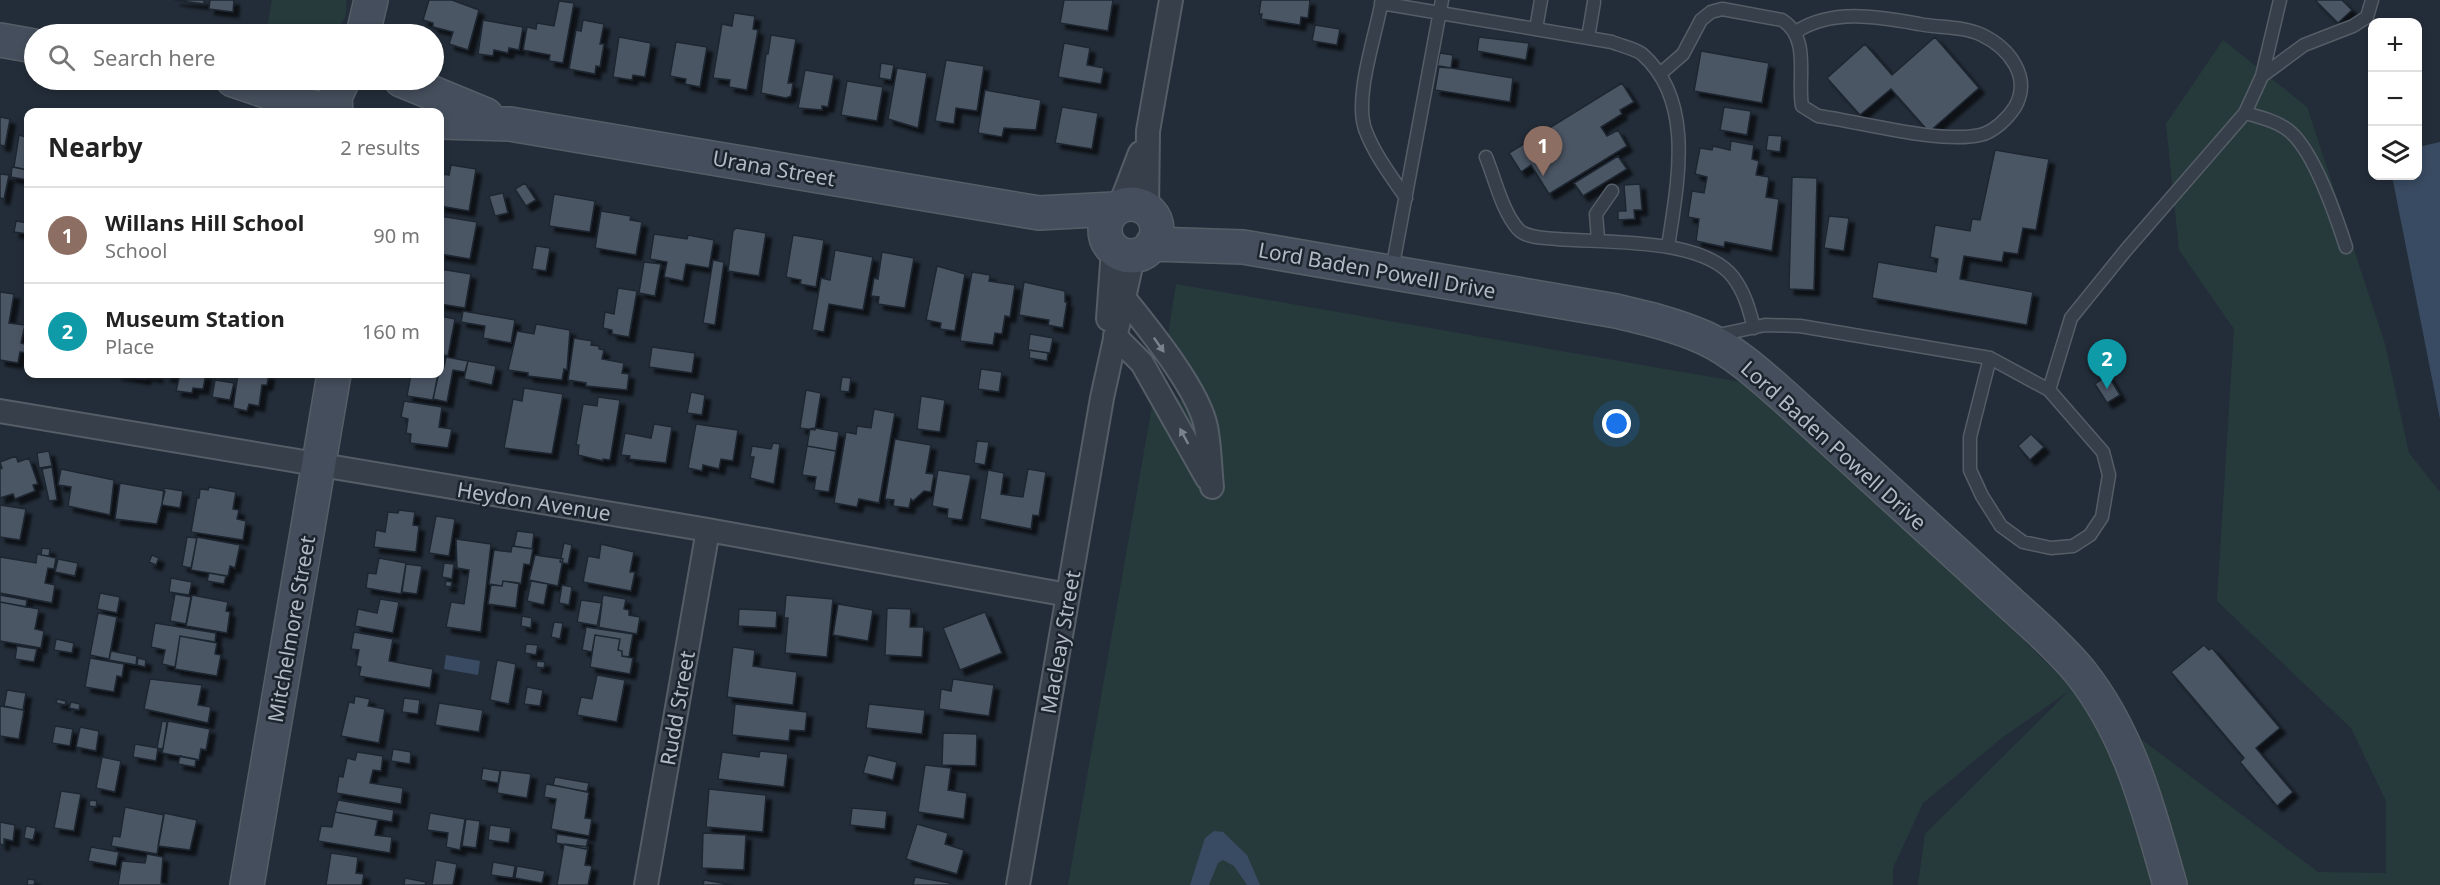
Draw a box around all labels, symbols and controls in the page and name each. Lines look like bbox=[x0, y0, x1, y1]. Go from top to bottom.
map controls bbox=[2368, 18, 2422, 180]
button: + bbox=[2368, 18, 2422, 72]
search box bbox=[24, 24, 444, 90]
icon: search bbox=[45, 41, 78, 74]
text: Search here bbox=[93, 42, 215, 72]
button: − bbox=[2368, 72, 2422, 126]
pin: 1 bbox=[1524, 126, 1562, 176]
button: layers bbox=[2368, 126, 2422, 180]
text: Nearby bbox=[48, 129, 143, 165]
text: 2 results bbox=[340, 134, 420, 161]
street label: Urana Street bbox=[710, 143, 838, 193]
text: Willans Hill School bbox=[105, 207, 304, 237]
text: 1 bbox=[62, 222, 73, 249]
text: 90 m bbox=[373, 222, 420, 249]
street label: Lord Baden Powell Drive bbox=[1256, 235, 1498, 305]
text: School bbox=[105, 237, 167, 264]
text: Museum Station bbox=[105, 303, 285, 333]
text: 2 bbox=[62, 318, 73, 345]
text: 160 m bbox=[362, 318, 420, 345]
text: Place bbox=[105, 333, 154, 360]
one-way arrow bbox=[1153, 337, 1164, 353]
pin: 2 bbox=[2088, 340, 2126, 389]
street label: Lord Baden Powell Drive bbox=[1735, 354, 1933, 536]
your location bbox=[1602, 409, 1631, 438]
one-way arrow bbox=[1179, 427, 1189, 444]
street label: Heydon Avenue bbox=[455, 475, 613, 527]
street label: Mitchelmore Street bbox=[261, 533, 321, 724]
street label: Macleay Street bbox=[1034, 568, 1086, 716]
street label: Rudd Street bbox=[653, 648, 701, 768]

